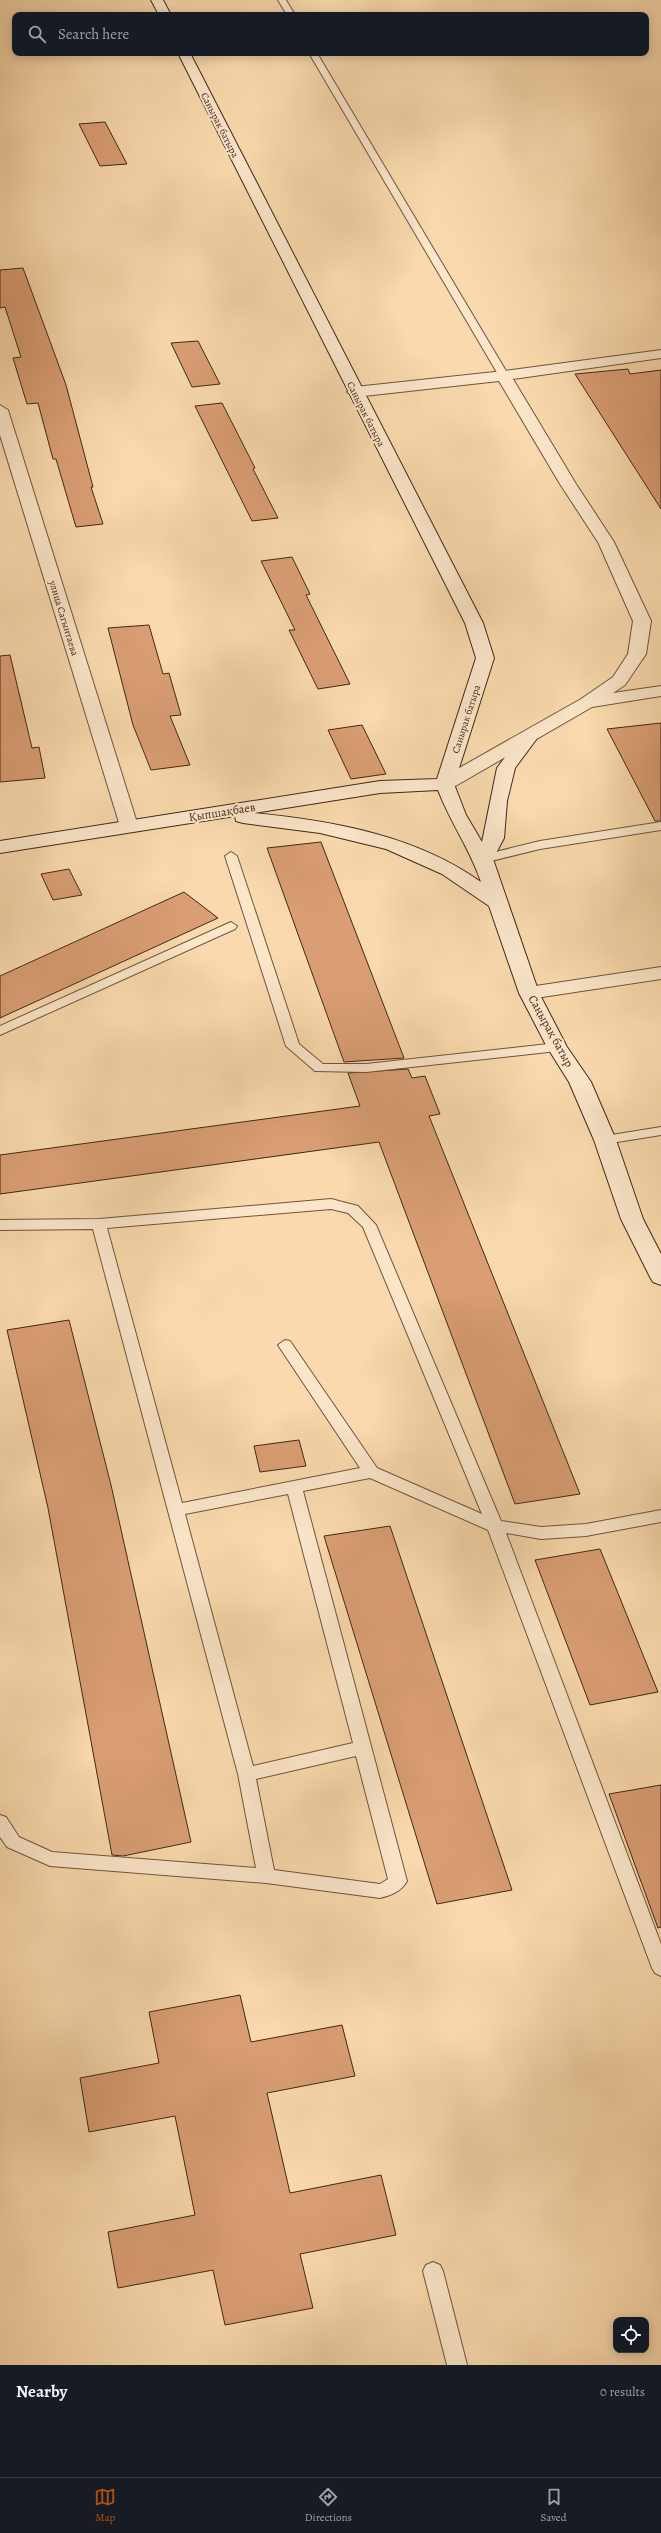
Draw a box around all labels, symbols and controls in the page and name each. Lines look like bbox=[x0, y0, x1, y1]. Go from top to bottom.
search box bbox=[12, 12, 649, 56]
icon: search bbox=[26, 23, 48, 45]
text: Search here bbox=[58, 24, 129, 44]
street label: Санырак батыра bbox=[197, 90, 242, 160]
street label: Санырак батыра bbox=[343, 379, 388, 449]
street label: улица Сагынтаева bbox=[46, 578, 82, 658]
street label: Санырак батыра bbox=[449, 683, 484, 755]
street label: Қыпшақбаев bbox=[188, 799, 257, 825]
street label: Саңырақ батыр bbox=[525, 992, 577, 1070]
map controls bbox=[613, 2317, 649, 2353]
button: locate bbox=[613, 2317, 649, 2353]
text: Nearby bbox=[16, 2380, 67, 2403]
text: 0 results bbox=[600, 2383, 645, 2400]
tab: Map bbox=[94, 2486, 116, 2525]
tab: Directions bbox=[305, 2486, 352, 2525]
tab: Saved bbox=[541, 2486, 567, 2525]

